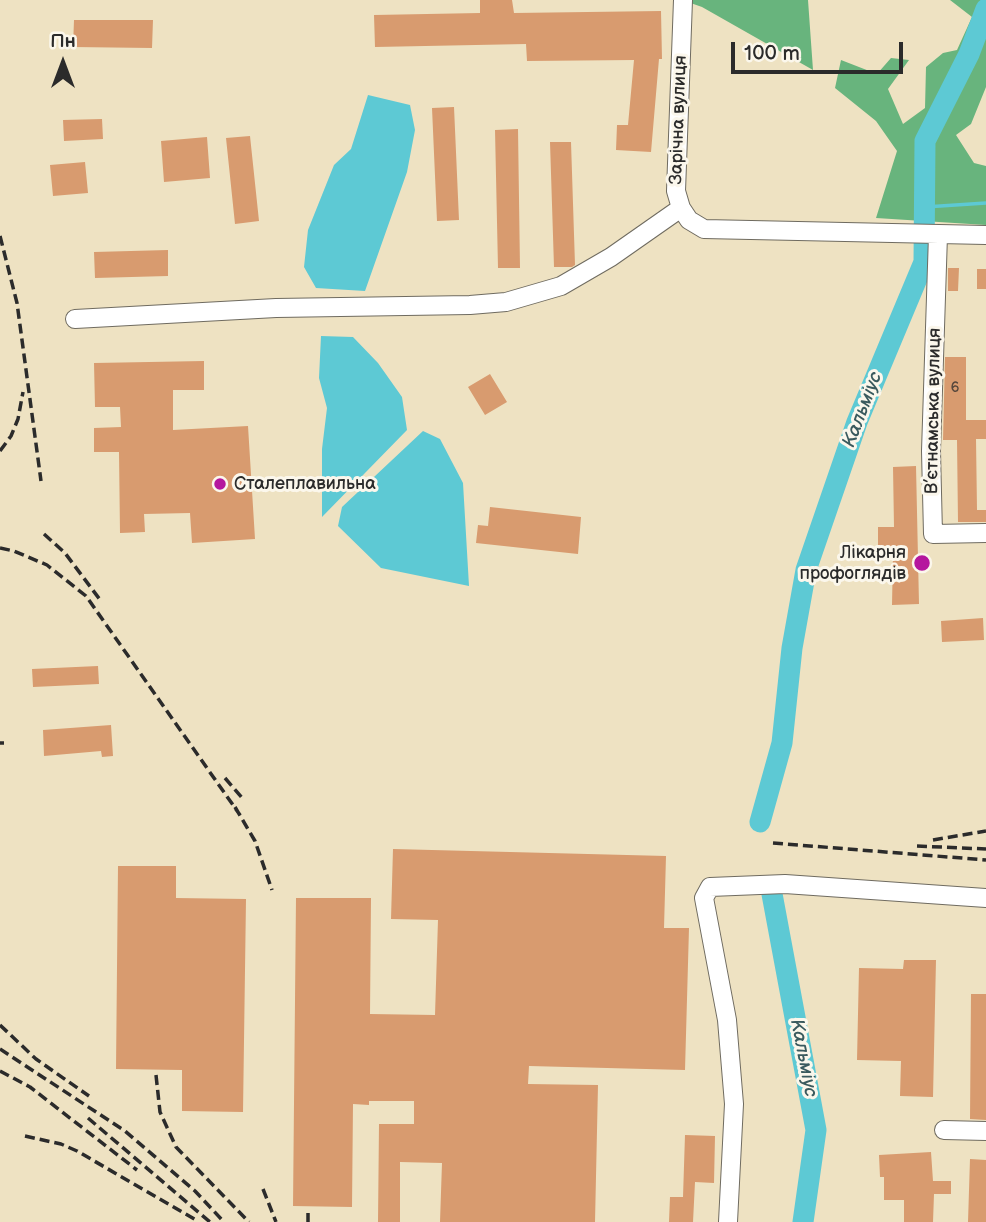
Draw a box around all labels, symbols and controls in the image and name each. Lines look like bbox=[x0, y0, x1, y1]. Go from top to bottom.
north arrow bbox=[28, 28, 98, 98]
scale bar bbox=[734, 28, 906, 72]
text: Пн bbox=[50, 30, 76, 53]
text: 100 m bbox=[744, 41, 800, 66]
street label: Зарічна вулиця bbox=[666, 55, 692, 185]
street label: В’єтнамська вулиця bbox=[922, 328, 946, 494]
water label: Кальміус bbox=[838, 369, 888, 451]
house number: 6 bbox=[951, 380, 959, 396]
place label: Сталеплавильна bbox=[234, 473, 376, 495]
marker: Сталеплавильна bbox=[212, 476, 228, 492]
place label: Лікарня профоглядів bbox=[800, 542, 906, 584]
marker: Лікарня профоглядів bbox=[912, 553, 932, 573]
water label: Кальміус bbox=[784, 1017, 822, 1099]

